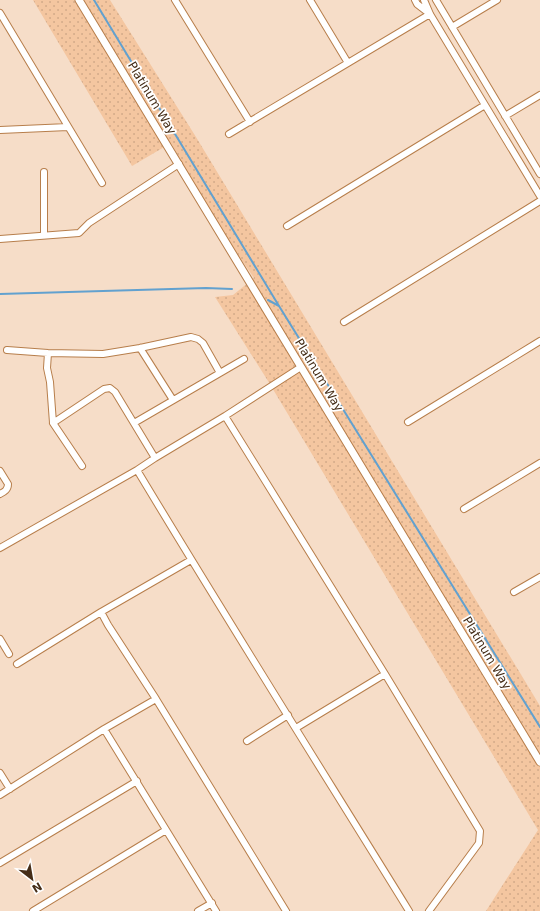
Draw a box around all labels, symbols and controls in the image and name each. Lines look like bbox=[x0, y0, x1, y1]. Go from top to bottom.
street label: Platinum Way bbox=[125, 59, 179, 137]
street label: Platinum Way bbox=[292, 336, 346, 414]
street label: Platinum Way bbox=[460, 614, 514, 692]
north arrow bbox=[12, 859, 52, 899]
text: N bbox=[30, 879, 44, 895]

